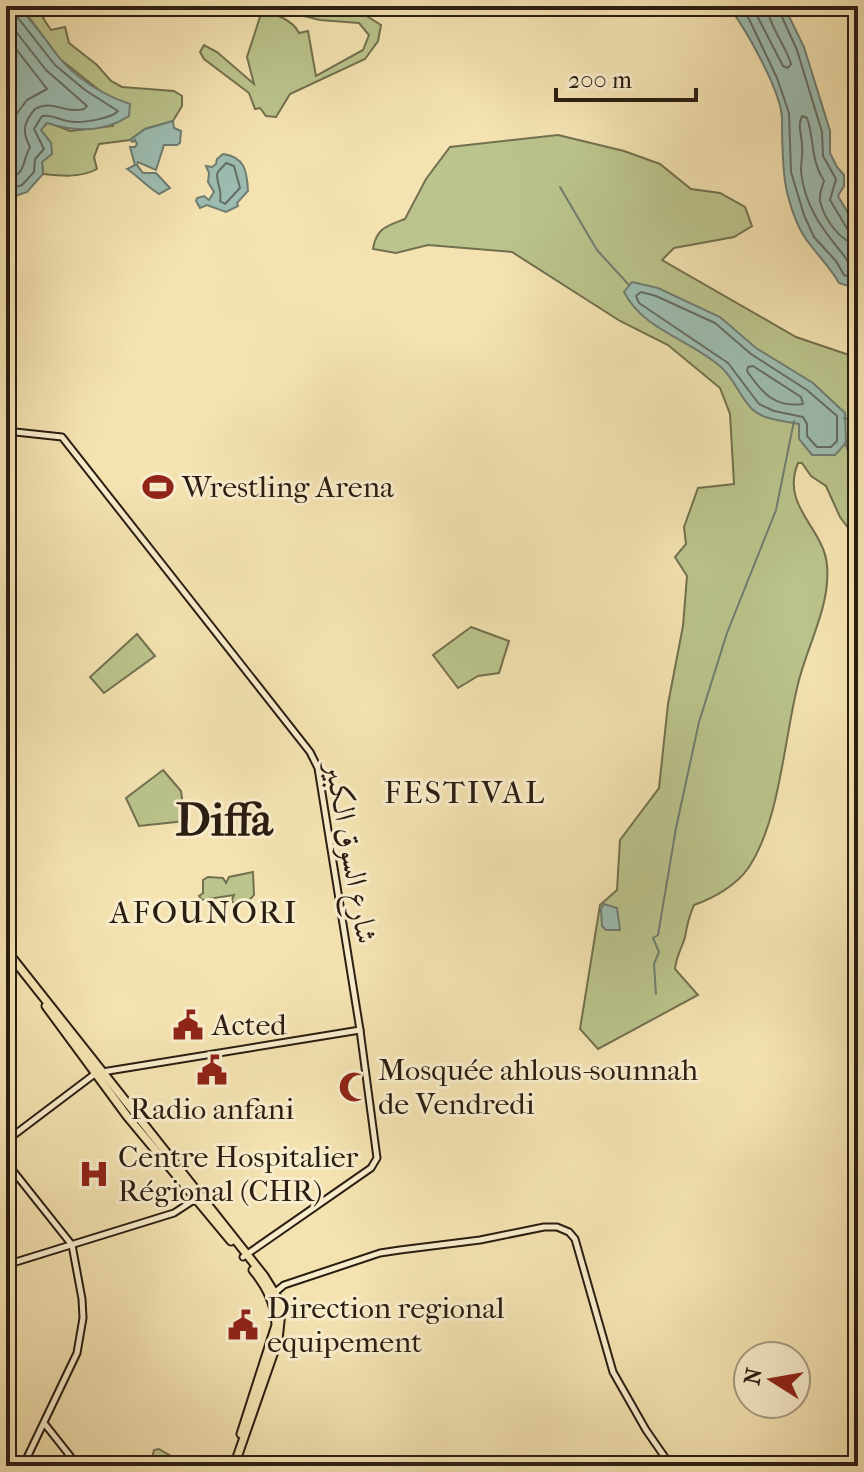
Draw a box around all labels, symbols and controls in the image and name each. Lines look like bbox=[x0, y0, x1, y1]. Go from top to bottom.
scale bar bbox=[556, 52, 696, 102]
text: 200 m bbox=[568, 66, 632, 94]
sports icon: Wrestling Arena bbox=[141, 470, 175, 504]
place label: Wrestling Arena bbox=[181, 470, 395, 505]
street label: شارع السوق الكبير bbox=[310, 757, 384, 948]
district label: FESTIVAL bbox=[384, 774, 546, 811]
district label: Diffa bbox=[175, 793, 274, 847]
district label: AFOUNORI bbox=[108, 894, 298, 931]
public building icon: Acted bbox=[171, 1008, 205, 1042]
place label: Acted bbox=[211, 1008, 287, 1043]
public building icon: Radio anfani bbox=[195, 1053, 229, 1087]
place label: Mosquée ahlous-sounnah de Vendredi bbox=[378, 1053, 698, 1122]
mosque icon: Mosquée ahlous-sounnah de Vendredi bbox=[337, 1070, 371, 1104]
place label: Radio anfani bbox=[130, 1092, 294, 1127]
place label: Centre Hospitalier Régional (CHR) bbox=[118, 1140, 359, 1209]
hospital icon: Centre Hospitalier Régional (CHR) bbox=[77, 1157, 111, 1191]
place label: Direction regional equipement bbox=[267, 1291, 504, 1360]
public building icon: Direction regional equipement bbox=[226, 1308, 260, 1342]
north arrow bbox=[732, 1340, 812, 1420]
text: N bbox=[739, 1365, 768, 1387]

